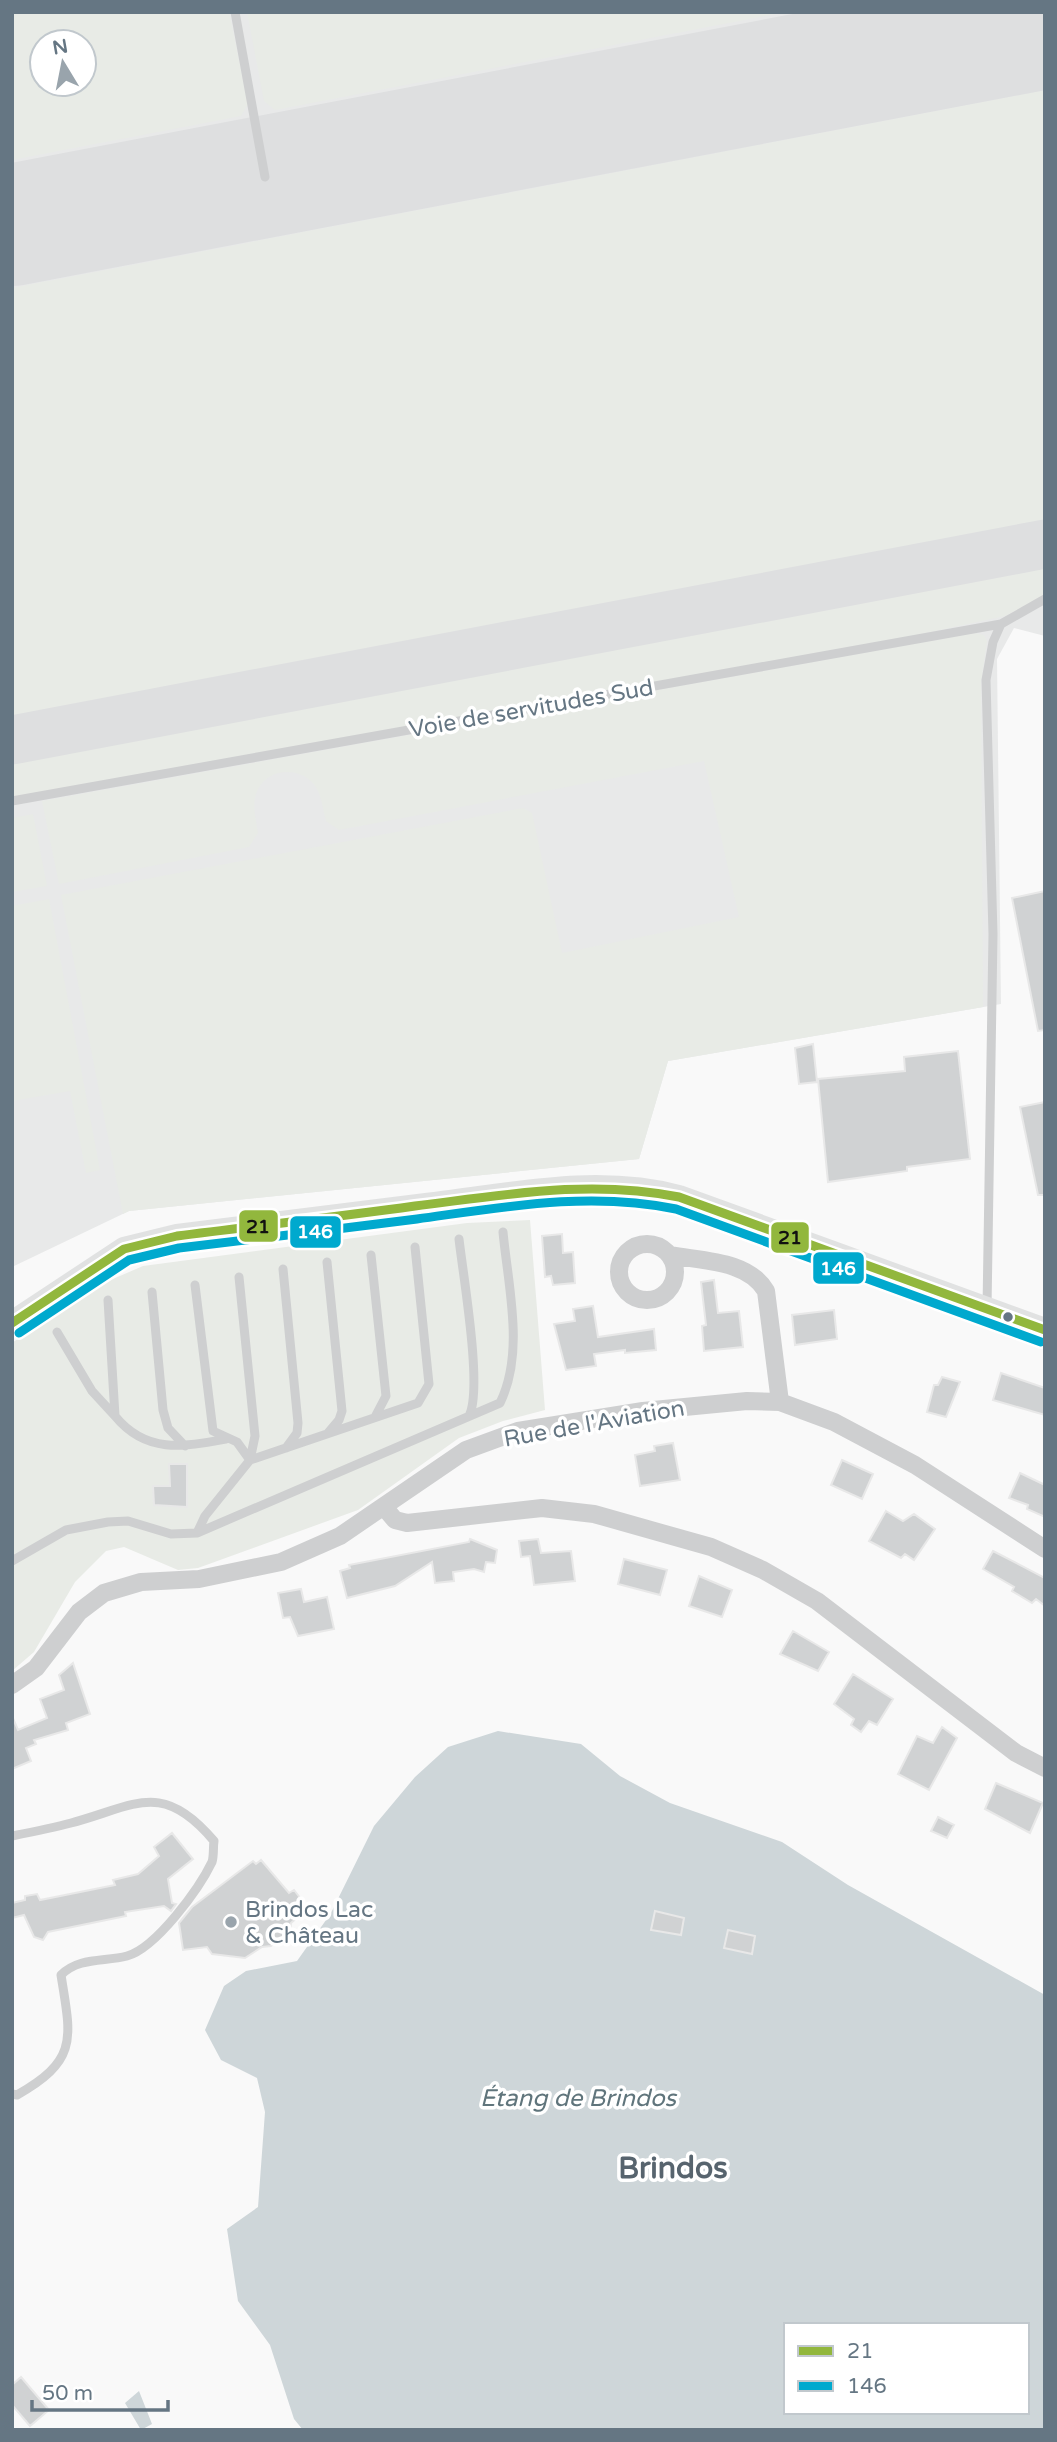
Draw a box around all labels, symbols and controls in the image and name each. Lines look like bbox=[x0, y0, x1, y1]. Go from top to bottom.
north arrow bbox=[28, 28, 98, 98]
text: N bbox=[51, 35, 70, 59]
street label: Voie de servitudes Sud bbox=[407, 674, 655, 744]
line badge: 21 bbox=[238, 1209, 279, 1243]
line badge: 146 bbox=[289, 1215, 342, 1249]
text: 21 bbox=[246, 1216, 270, 1238]
text: 146 bbox=[297, 1221, 333, 1243]
line badge: 21 bbox=[770, 1221, 810, 1254]
text: 21 bbox=[778, 1227, 802, 1249]
line badge: 146 bbox=[812, 1251, 865, 1285]
text: 146 bbox=[820, 1258, 856, 1280]
unlabelled marker bbox=[1001, 1310, 1015, 1324]
street label: Rue de l'Aviation bbox=[502, 1394, 687, 1454]
place label: Brindos Lac & Château bbox=[245, 1896, 373, 1950]
marker: Brindos Lac & Château bbox=[223, 1914, 239, 1930]
water label: Étang de Brindos bbox=[480, 2084, 677, 2113]
district label: Brindos bbox=[618, 2150, 728, 2187]
legend bbox=[784, 2323, 1029, 2414]
text: 21 bbox=[847, 2339, 873, 2364]
scale bar bbox=[32, 2368, 168, 2412]
text: 146 bbox=[847, 2374, 887, 2399]
text: 50 m bbox=[42, 2381, 93, 2406]

